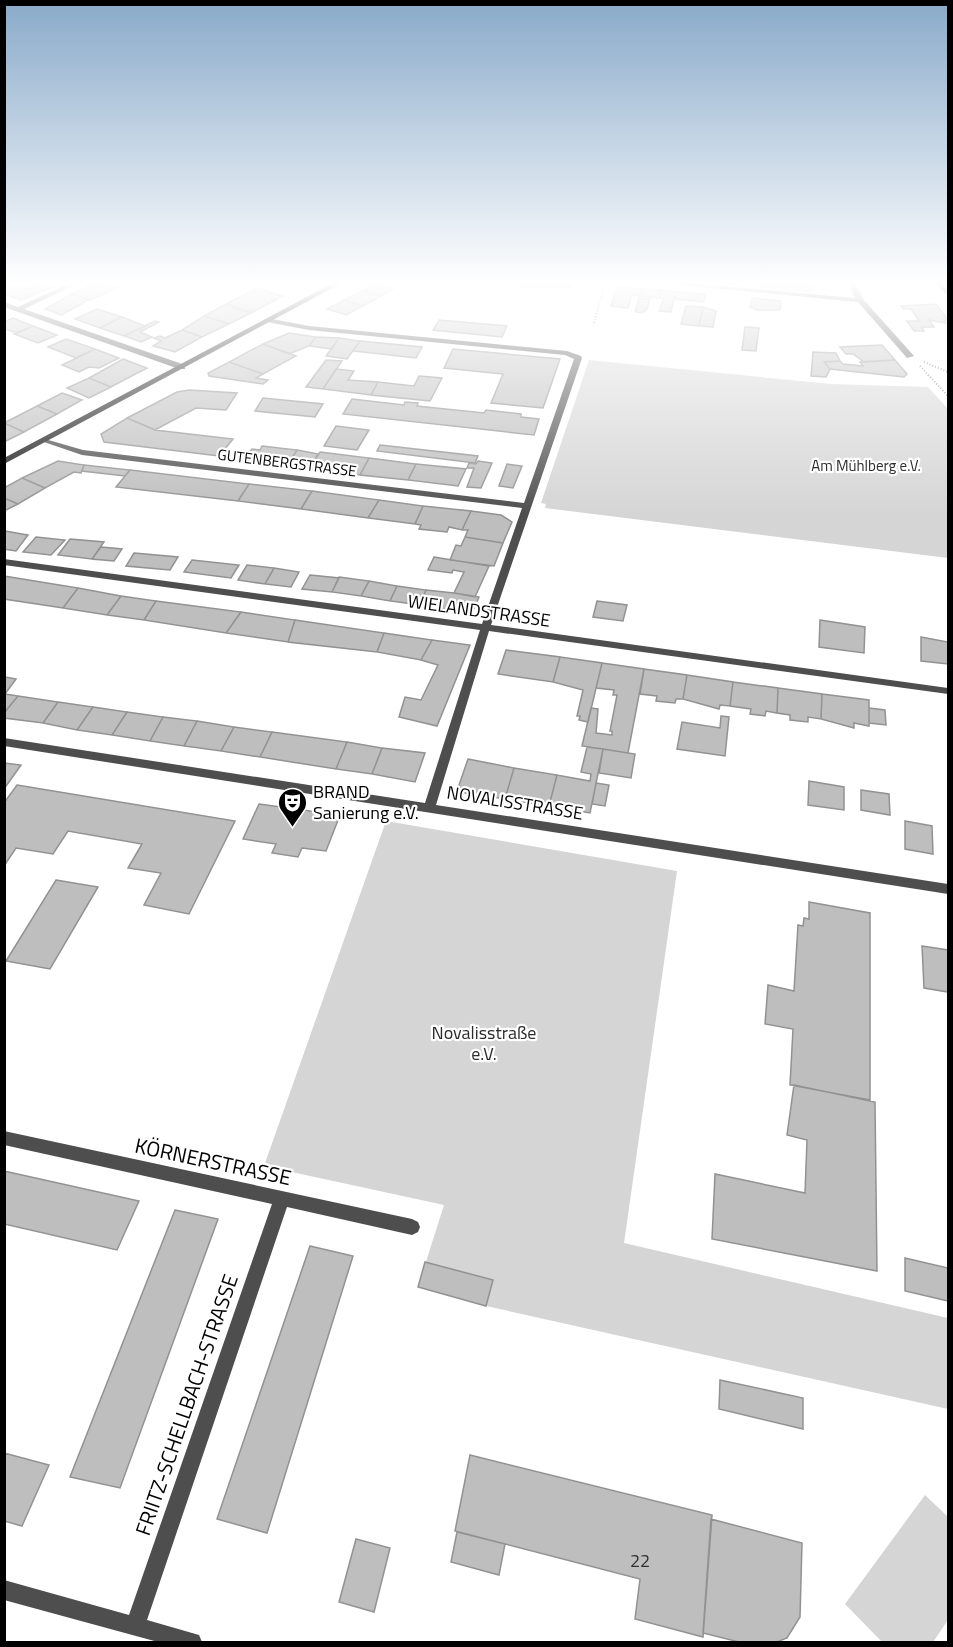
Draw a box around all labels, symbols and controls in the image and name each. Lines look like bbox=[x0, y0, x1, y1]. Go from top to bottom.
street label: GUTENBERGSTRASSE bbox=[216, 443, 358, 482]
park label: Am Mühlberg e.V. bbox=[811, 454, 921, 477]
street label: WIELANDSTRASSE bbox=[406, 587, 552, 634]
place label: BRAND Sanierung e.V. bbox=[313, 778, 419, 826]
street label: NOVALISSTRASSE bbox=[445, 778, 585, 827]
theatre icon: BRAND Sanierung e.V. bbox=[276, 786, 308, 828]
park label: Novalisstraße e.V. bbox=[432, 1019, 536, 1067]
street label: KÖRNERSTRASSE bbox=[132, 1129, 294, 1193]
street label: FRIITZ-SCHELLBACH-STRASSE bbox=[126, 1270, 246, 1540]
house number: 22 bbox=[630, 1547, 650, 1574]

